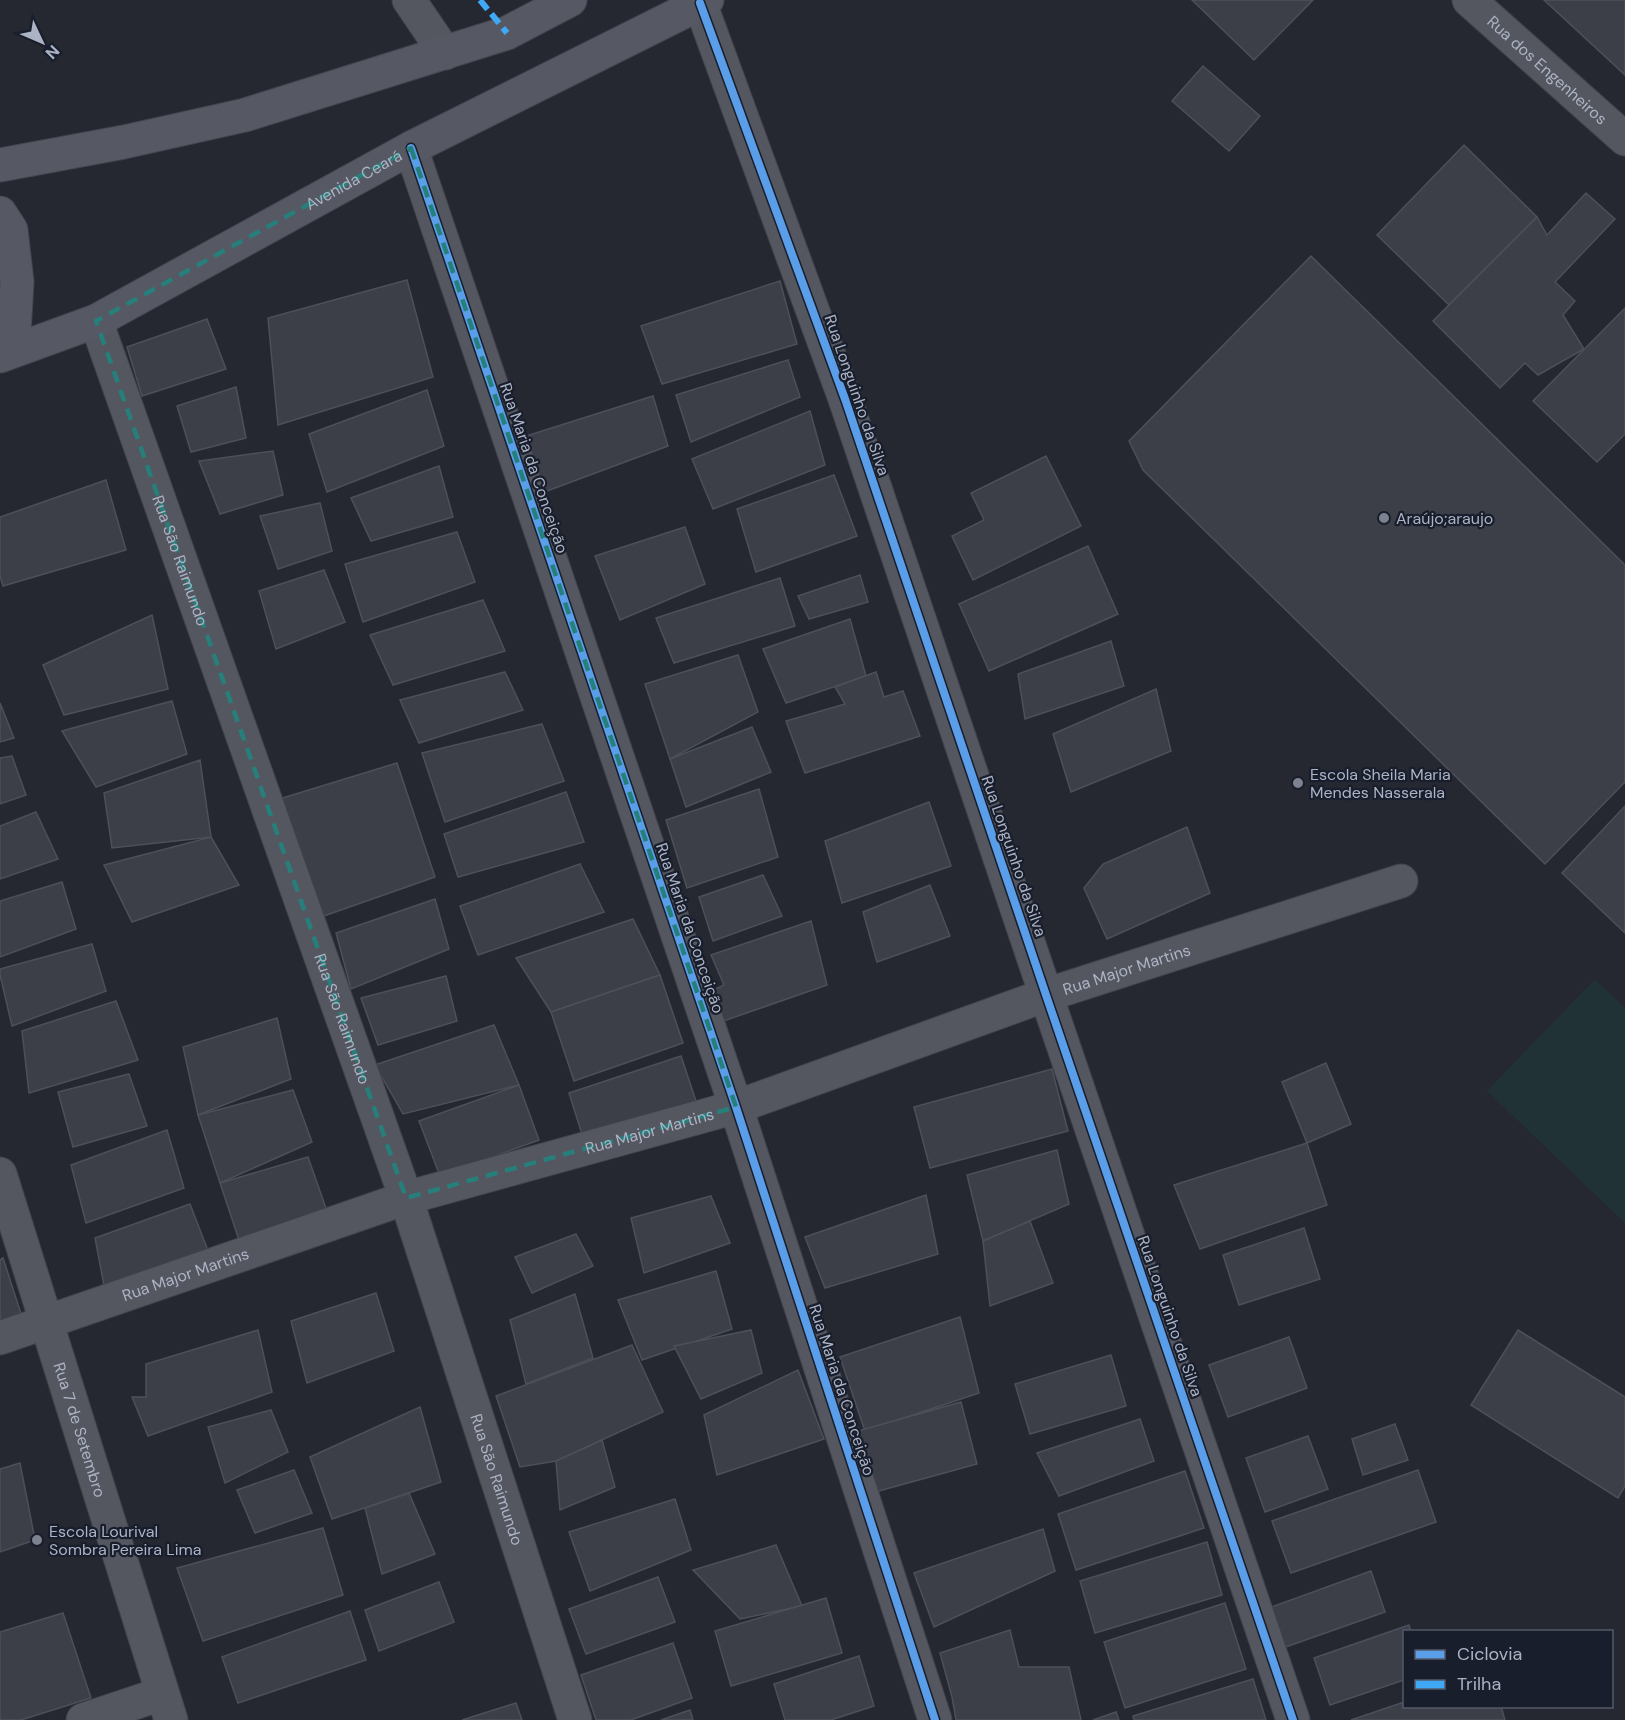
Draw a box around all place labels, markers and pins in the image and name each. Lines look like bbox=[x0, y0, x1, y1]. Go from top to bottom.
place label: Araújo;araujo bbox=[1396, 508, 1493, 529]
marker: Araújo;araujo bbox=[1377, 511, 1391, 525]
place label: Escola Sheila Maria Mendes Nasserala bbox=[1310, 764, 1451, 803]
marker: Escola Sheila Maria Mendes Nasserala bbox=[1291, 776, 1305, 790]
place label: Escola Lourival Sombra Pereira Lima bbox=[49, 1521, 201, 1560]
marker: Escola Lourival Sombra Pereira Lima bbox=[30, 1533, 44, 1547]

